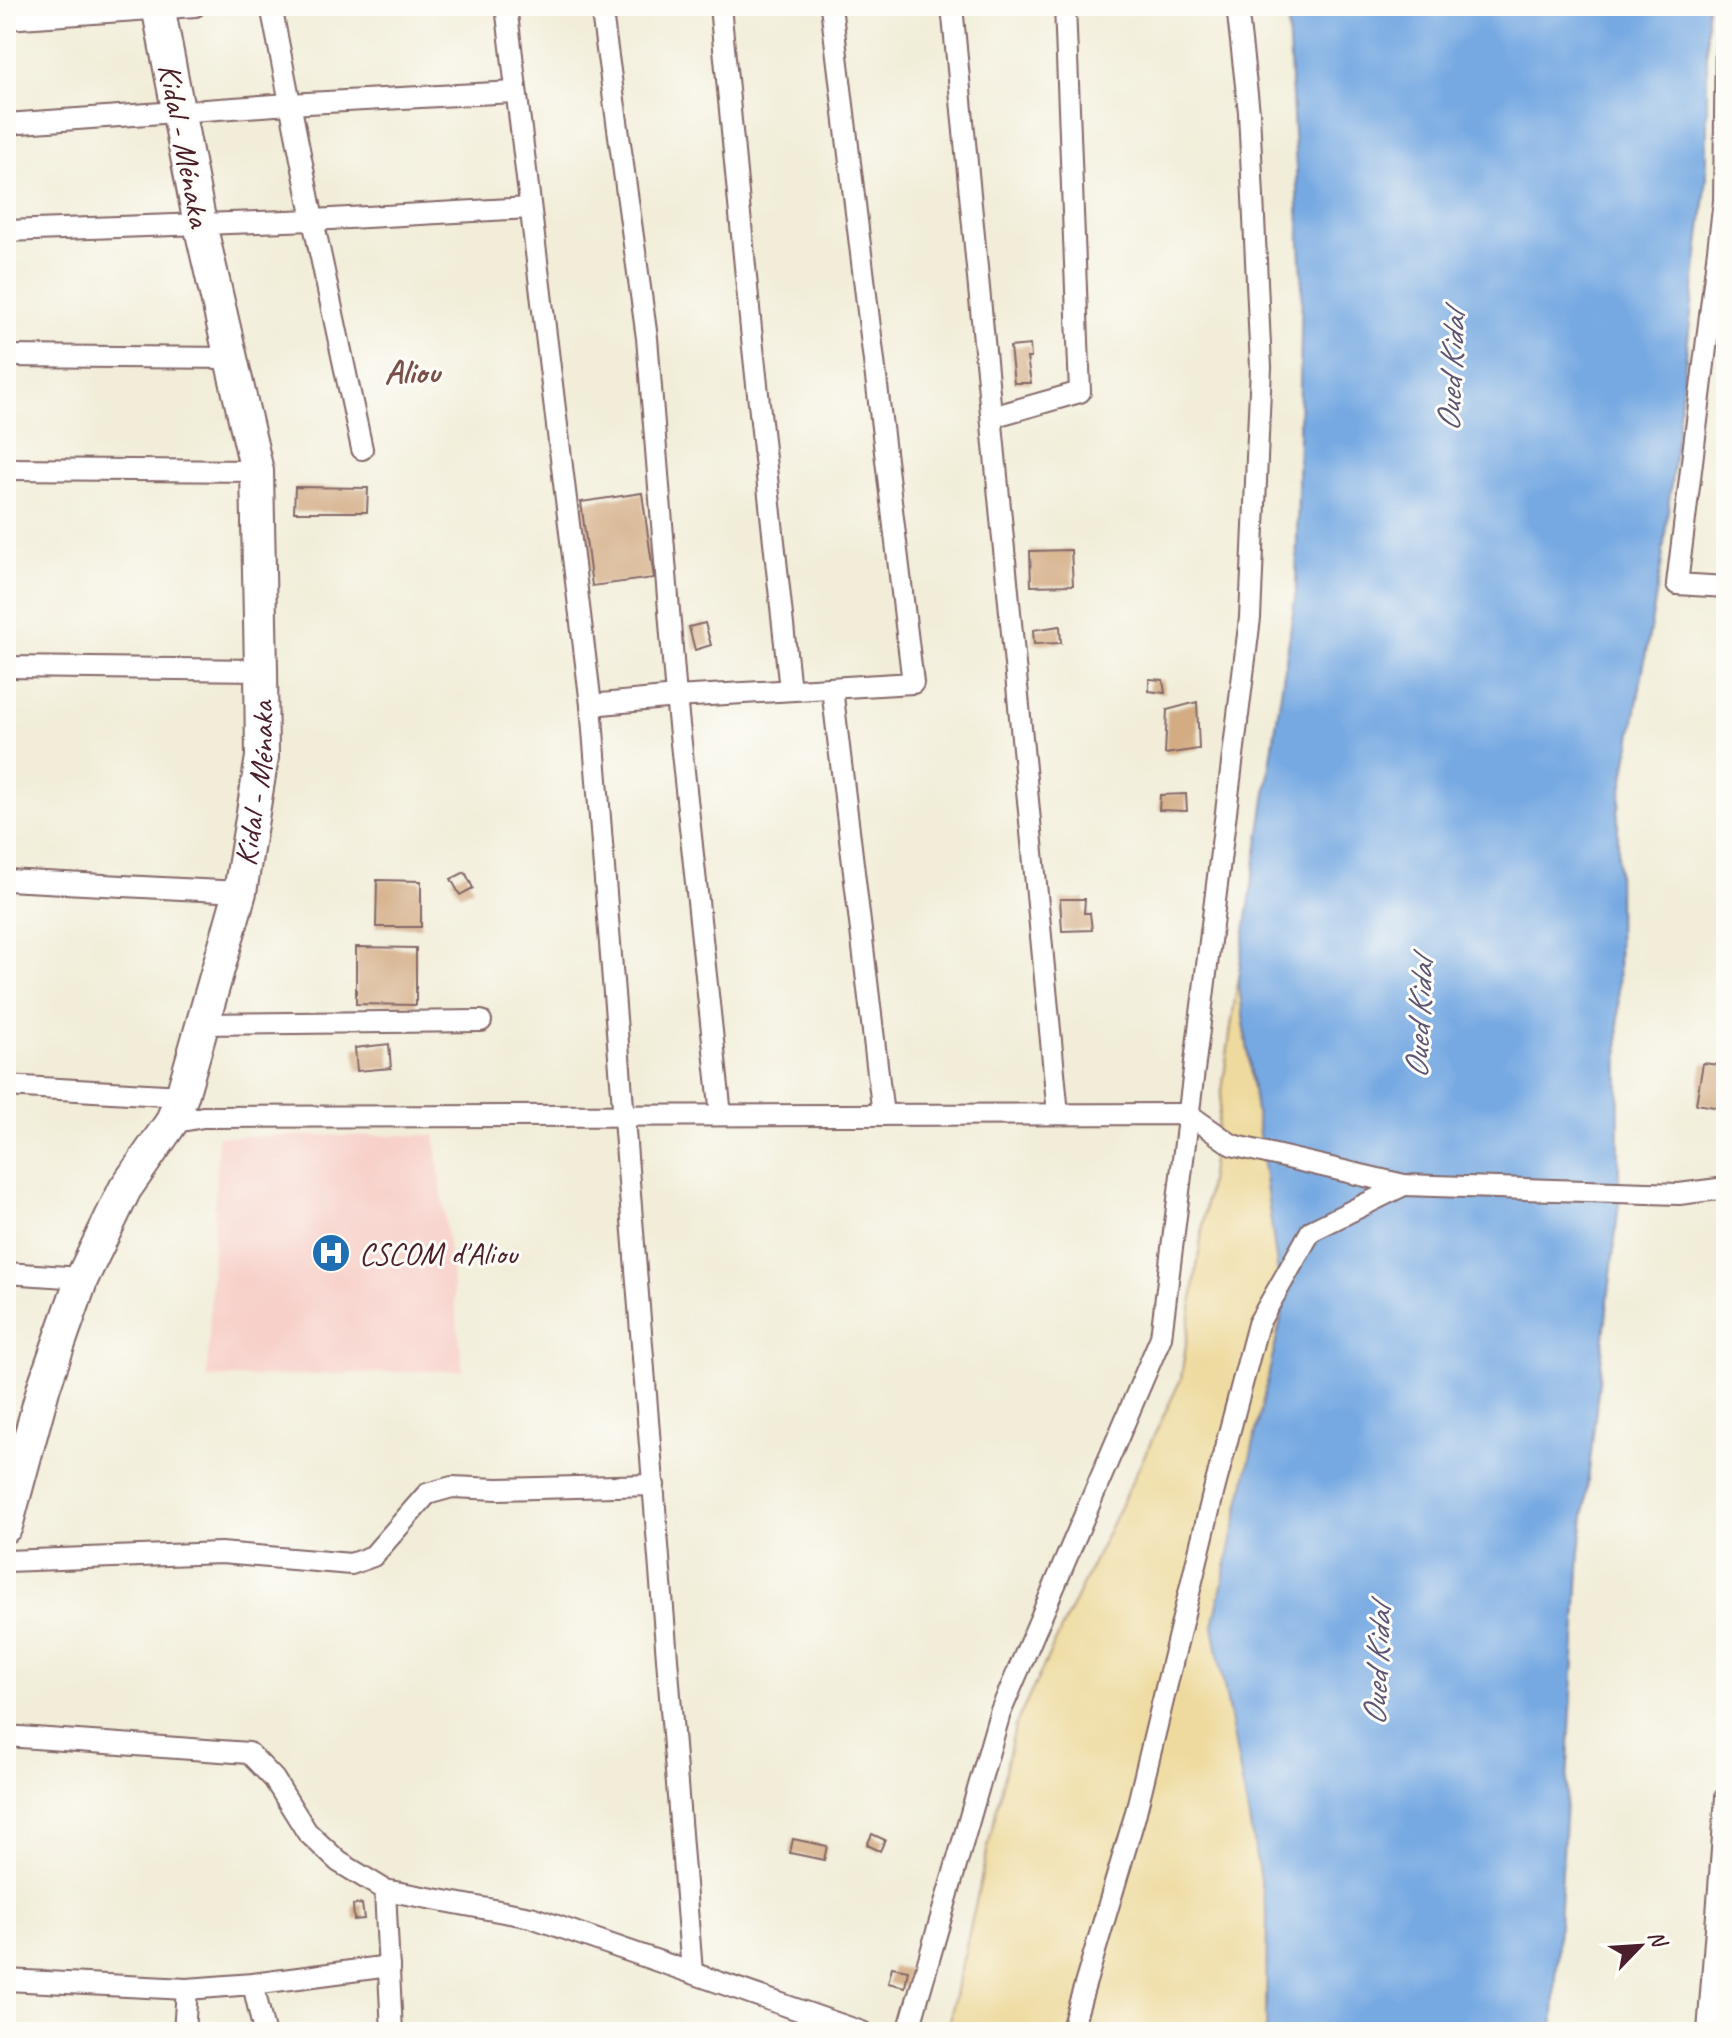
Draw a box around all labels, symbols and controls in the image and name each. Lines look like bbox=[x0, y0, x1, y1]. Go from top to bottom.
street label: Kidal - Ménaka bbox=[149, 60, 221, 232]
water label: Oued Kidal bbox=[1426, 300, 1476, 433]
district label: Aliou bbox=[385, 350, 443, 393]
street label: Kidal - Ménaka bbox=[225, 699, 284, 869]
water label: Oued Kidal bbox=[1394, 947, 1444, 1080]
hospital icon: CSCOM d'Aliou bbox=[310, 1232, 352, 1274]
place label: CSCOM d'Aliou bbox=[359, 1233, 520, 1274]
water label: Oued Kidal bbox=[1352, 1594, 1402, 1727]
north arrow bbox=[1600, 1906, 1680, 1986]
text: N bbox=[1642, 1926, 1674, 1953]

